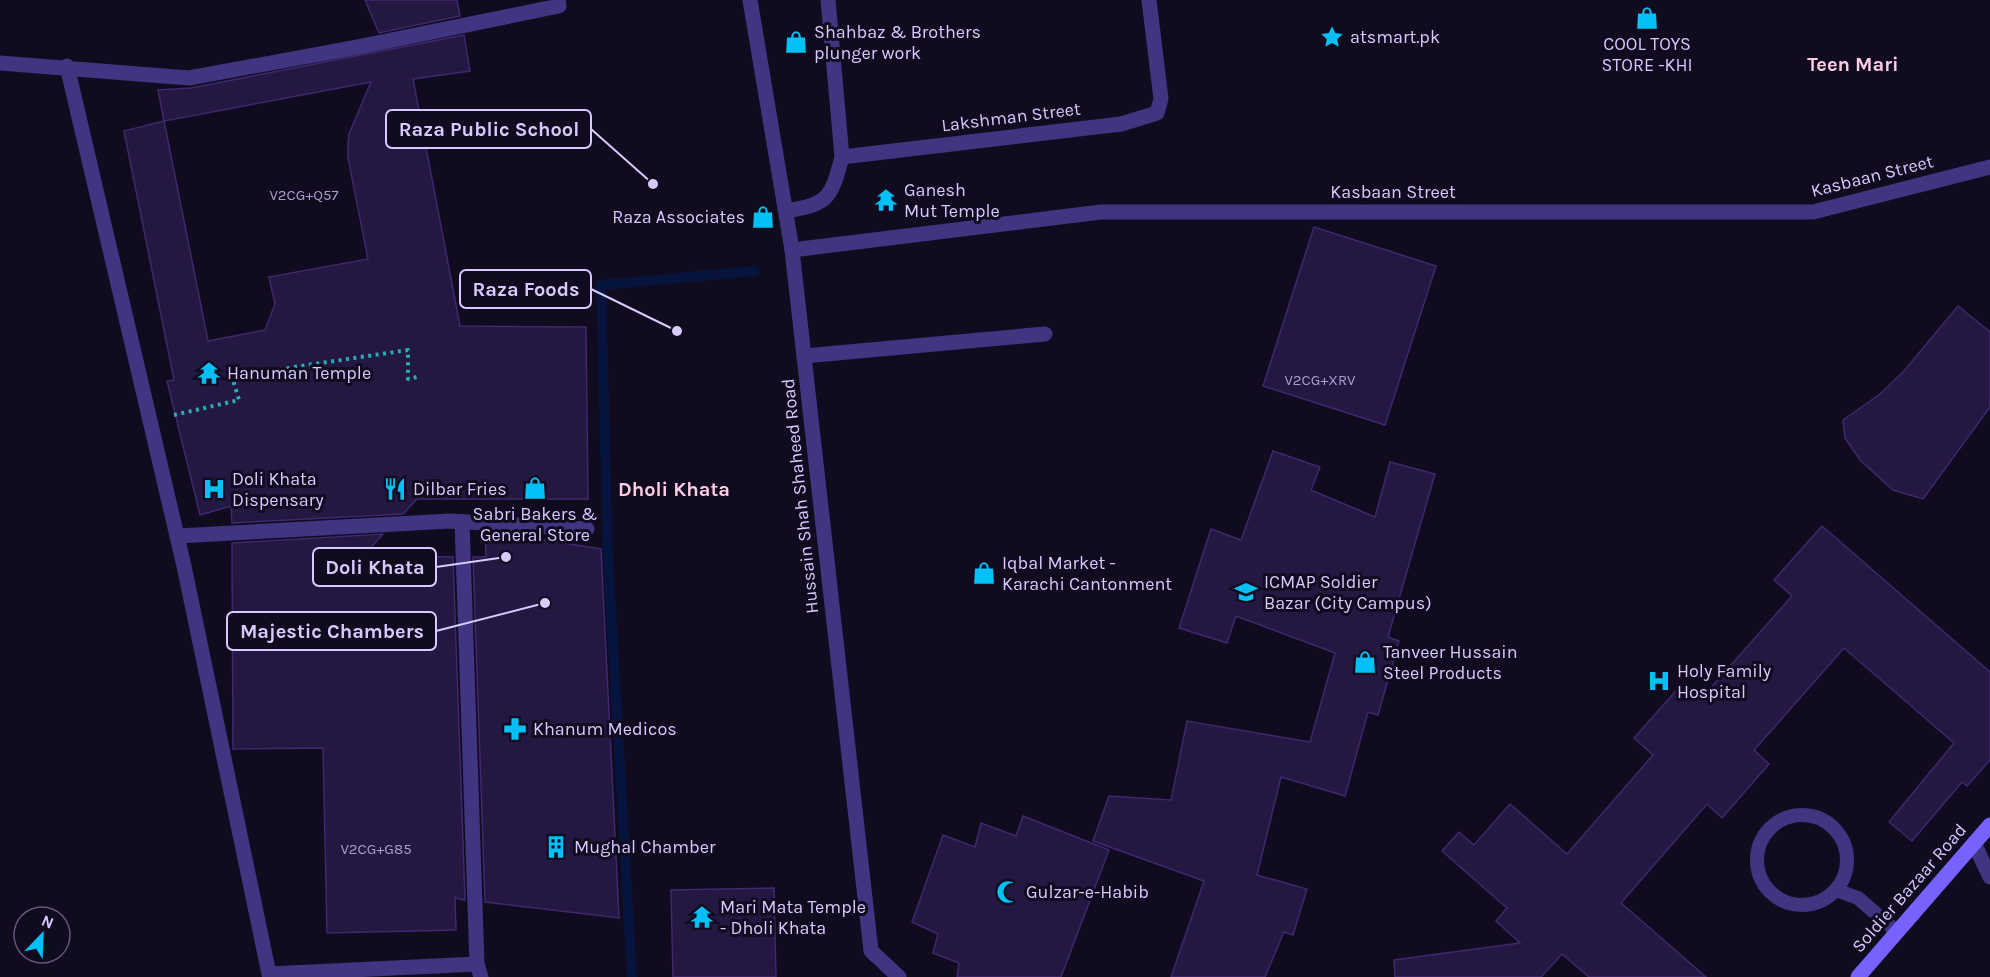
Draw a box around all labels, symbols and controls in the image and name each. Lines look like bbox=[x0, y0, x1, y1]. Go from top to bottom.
shop icon: COOL TOYS STORE -KHI bbox=[1634, 5, 1660, 31]
place label: Shahbaz & Brothers plunger work bbox=[814, 21, 981, 64]
place icon: atsmart.pk bbox=[1319, 24, 1345, 50]
place label: atsmart.pk bbox=[1350, 26, 1440, 48]
shop icon: Shahbaz & Brothers plunger work bbox=[783, 29, 809, 55]
place label: COOL TOYS STORE -KHI bbox=[1601, 33, 1693, 76]
district label: Teen Mari bbox=[1807, 53, 1899, 76]
street label: Lakshman Street bbox=[940, 98, 1082, 136]
callout: Raza Public School bbox=[386, 110, 591, 148]
text: Raza Public School bbox=[399, 118, 579, 141]
street label: Kasbaan Street bbox=[1809, 150, 1936, 202]
place label: Ganesh Mut Temple bbox=[904, 179, 1000, 222]
street label: Kasbaan Street bbox=[1330, 181, 1456, 203]
house number: V2CG+Q57 bbox=[269, 186, 339, 204]
temple icon: Ganesh Mut Temple bbox=[873, 187, 899, 213]
shop icon: Raza Associates bbox=[750, 204, 776, 230]
place label: Raza Associates bbox=[612, 206, 745, 228]
callout: Raza Foods bbox=[460, 270, 591, 308]
text: Raza Foods bbox=[473, 278, 580, 301]
temple icon: Hanuman Temple bbox=[196, 360, 222, 386]
place label: Hanuman Temple bbox=[227, 362, 371, 384]
house number: V2CG+XRV bbox=[1284, 371, 1356, 389]
street label: Hussain Shah Shaheed Road bbox=[777, 377, 823, 615]
place label: Doli Khata Dispensary bbox=[232, 468, 324, 511]
shop icon: Sabri Bakers & General Store bbox=[522, 475, 548, 501]
hospital icon: Doli Khata Dispensary bbox=[201, 476, 227, 502]
restaurant icon: Dilbar Fries bbox=[382, 476, 408, 502]
place label: Dilbar Fries bbox=[413, 478, 507, 500]
district label: Dholi Khata bbox=[618, 478, 730, 501]
place label: Sabri Bakers & General Store bbox=[473, 503, 597, 546]
callout: Doli Khata bbox=[313, 548, 436, 586]
place label: Iqbal Market - Karachi Cantonment bbox=[1002, 552, 1172, 595]
text: Doli Khata bbox=[325, 556, 425, 579]
shop icon: Iqbal Market - Karachi Cantonment bbox=[971, 560, 997, 586]
place label: ICMAP Soldier Bazar (City Campus) bbox=[1264, 571, 1432, 614]
school or university icon: ICMAP Soldier Bazar (City Campus) bbox=[1233, 579, 1259, 605]
callout: Majestic Chambers bbox=[227, 612, 436, 650]
text: Majestic Chambers bbox=[240, 620, 424, 643]
place label: Tanveer Hussain Steel Products bbox=[1383, 641, 1518, 684]
shop icon: Tanveer Hussain Steel Products bbox=[1352, 649, 1378, 675]
place label: Holy Family Hospital bbox=[1677, 660, 1772, 703]
hospital icon: Holy Family Hospital bbox=[1646, 668, 1672, 694]
pharmacy icon: Khanum Medicos bbox=[502, 716, 528, 742]
place label: Khanum Medicos bbox=[533, 718, 677, 740]
street label: Soldier Bazaar Road bbox=[1847, 819, 1971, 957]
building icon: Mughal Chamber bbox=[543, 834, 569, 860]
place label: Mughal Chamber bbox=[574, 836, 716, 858]
house number: V2CG+G85 bbox=[340, 840, 412, 858]
mosque icon: Gulzar-e-Habib bbox=[995, 879, 1021, 905]
place label: Gulzar-e-Habib bbox=[1026, 881, 1149, 903]
place label: Mari Mata Temple - Dholi Khata bbox=[720, 896, 866, 939]
temple icon: Mari Mata Temple - Dholi Khata bbox=[689, 904, 715, 930]
north arrow bbox=[12, 905, 72, 965]
text: N bbox=[39, 911, 57, 933]

